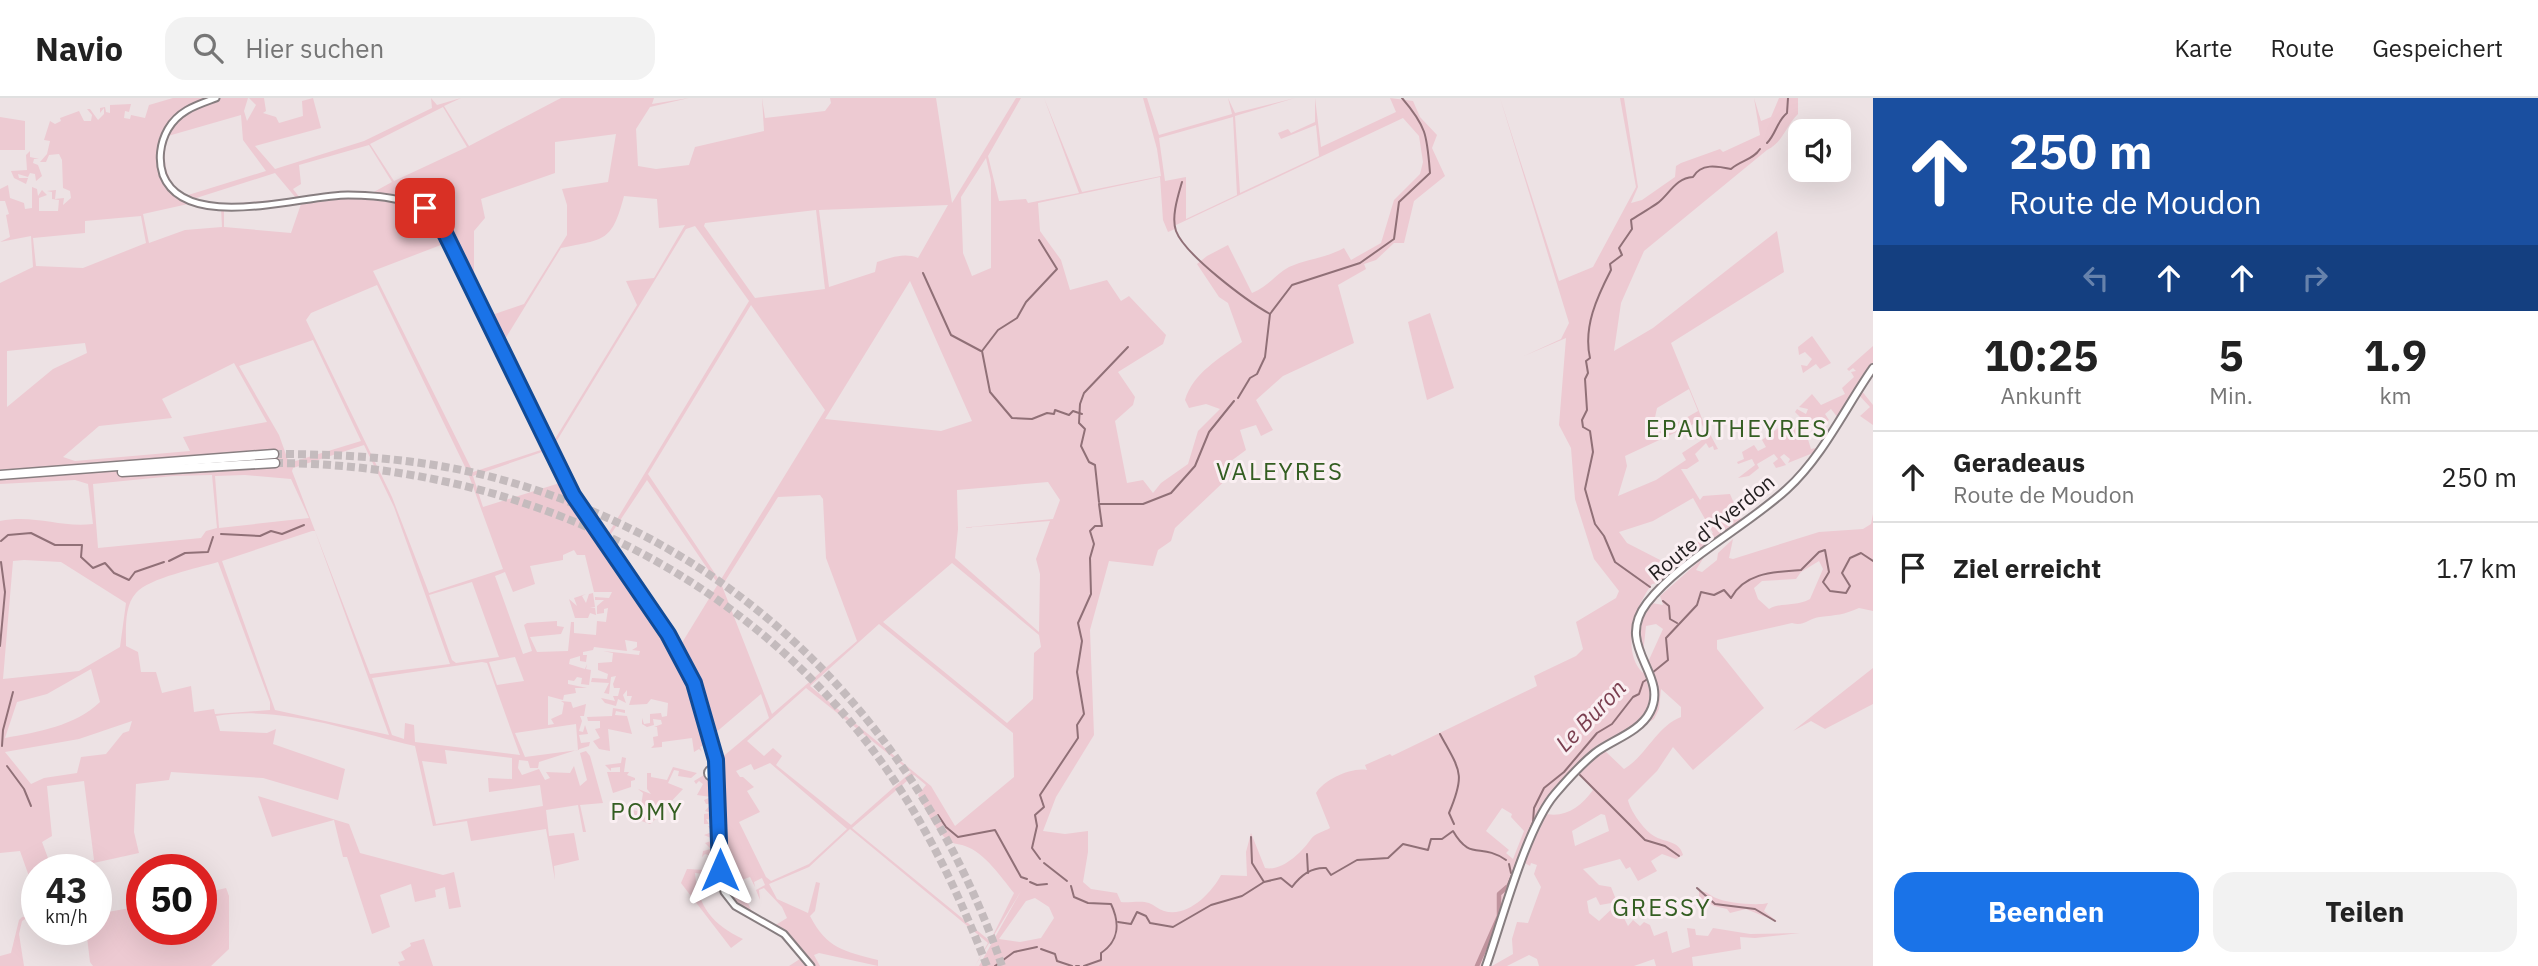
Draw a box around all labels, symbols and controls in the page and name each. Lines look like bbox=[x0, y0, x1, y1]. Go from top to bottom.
search box bbox=[165, 17, 655, 80]
text: Navio bbox=[35, 27, 123, 70]
icon: search bbox=[189, 29, 227, 67]
text: Hier suchen bbox=[245, 31, 384, 65]
text: Karte bbox=[2174, 32, 2233, 64]
text: Route bbox=[2271, 32, 2334, 64]
text: Gespeichert bbox=[2372, 32, 2503, 64]
map controls bbox=[1788, 119, 1851, 182]
button: sound bbox=[1788, 119, 1851, 182]
text: 250 m bbox=[2009, 119, 2153, 182]
icon: ahead bbox=[1894, 126, 1985, 217]
pin bbox=[395, 178, 455, 238]
text: Route de Moudon bbox=[2009, 181, 2262, 223]
icon: arrive bbox=[406, 189, 444, 227]
icon: left bbox=[2077, 259, 2115, 297]
icon: ahead bbox=[2150, 259, 2188, 297]
icon: ahead bbox=[2223, 259, 2261, 297]
icon: right bbox=[2296, 259, 2334, 297]
text: 10:25 bbox=[1984, 328, 2098, 383]
text: 5 bbox=[2219, 328, 2244, 383]
text: 1.9 bbox=[2364, 328, 2427, 383]
text: Ankunft bbox=[2000, 380, 2082, 410]
text: Min. bbox=[2209, 380, 2253, 410]
text: km bbox=[2379, 380, 2412, 410]
district label: EPAUTHEYRES bbox=[1646, 412, 1828, 444]
text: Geradeaus bbox=[1953, 445, 2085, 479]
district label: VALEYRES bbox=[1216, 455, 1344, 487]
icon: ahead bbox=[1894, 458, 1932, 496]
text: 250 m bbox=[2441, 460, 2517, 494]
street label: Route d'Yverdon bbox=[1642, 467, 1780, 587]
text: Route de Moudon bbox=[1953, 479, 2135, 509]
icon: arrive bbox=[1894, 549, 1932, 587]
text: Ziel erreicht bbox=[1953, 551, 2101, 585]
text: 1.7 km bbox=[2436, 551, 2517, 585]
water label: Le Buron bbox=[1548, 673, 1632, 757]
district label: POMY bbox=[610, 795, 684, 827]
position arrow bbox=[683, 833, 757, 907]
speed limit sign: 50 bbox=[126, 854, 217, 945]
text: 43 bbox=[45, 867, 88, 913]
button: Beenden bbox=[1894, 872, 2199, 952]
button: Teilen bbox=[2213, 872, 2517, 952]
district label: GRESSY bbox=[1612, 891, 1712, 923]
text: km/h bbox=[45, 905, 88, 928]

